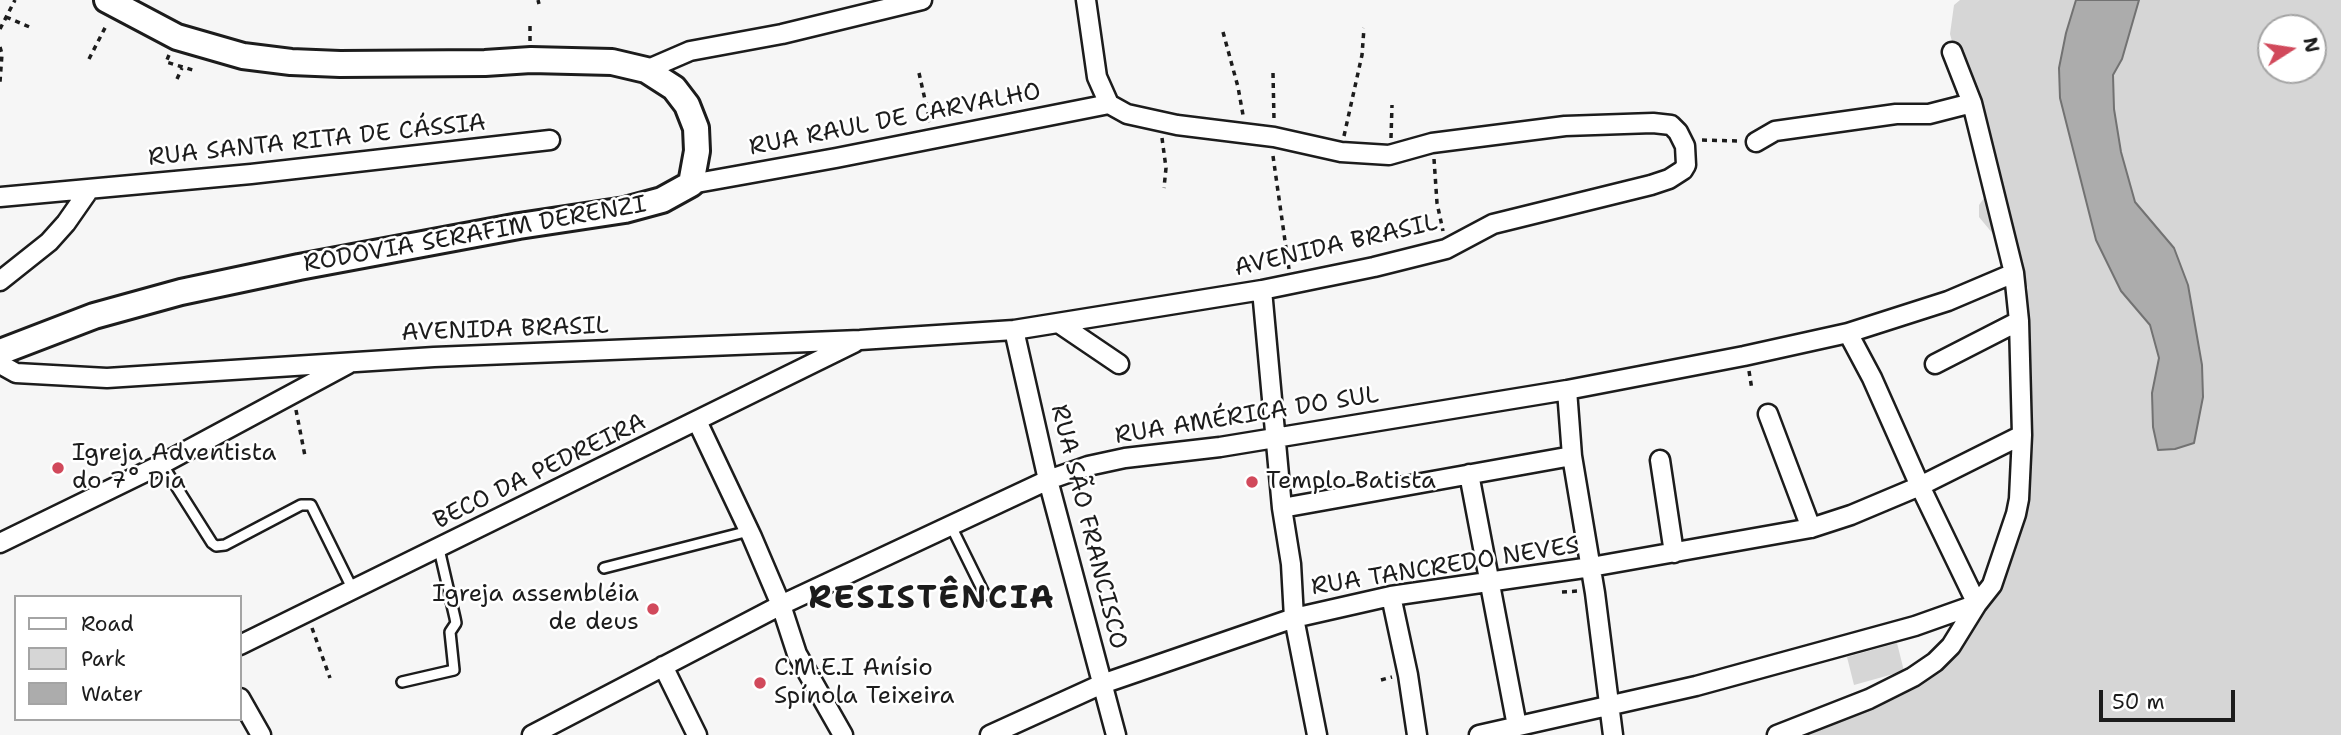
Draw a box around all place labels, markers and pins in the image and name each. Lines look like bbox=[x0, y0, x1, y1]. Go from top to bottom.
place label: Igreja Adventista do 7˚ Dia bbox=[72, 440, 276, 496]
marker: Igreja Adventista do 7˚ Dia bbox=[50, 460, 66, 476]
place label: Templo Batista bbox=[1266, 468, 1436, 496]
marker: Templo Batista bbox=[1244, 474, 1260, 490]
place label: Igreja assembléia de deus bbox=[432, 581, 639, 637]
marker: Igreja assembléia de deus bbox=[645, 601, 661, 617]
place label: C.M.E.I Anísio Spínola Teixeira bbox=[774, 655, 954, 711]
marker: C.M.E.I Anísio Spínola Teixeira bbox=[752, 675, 768, 691]

